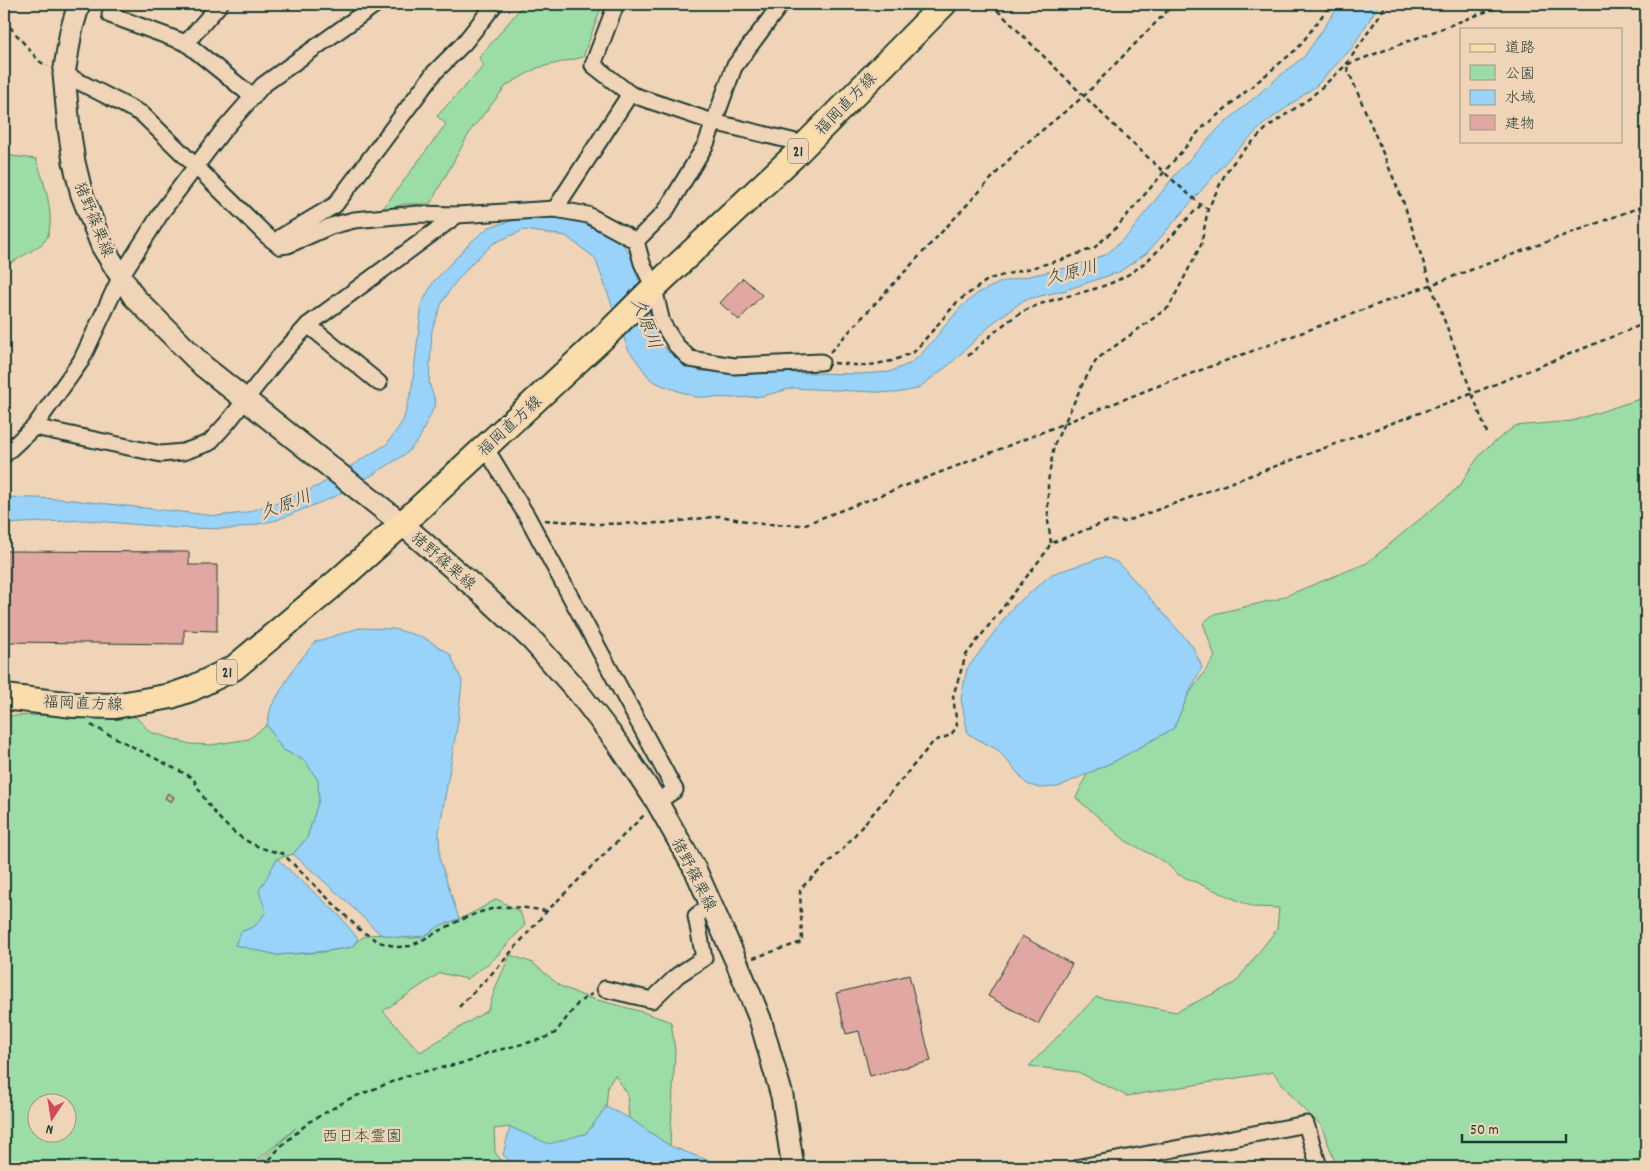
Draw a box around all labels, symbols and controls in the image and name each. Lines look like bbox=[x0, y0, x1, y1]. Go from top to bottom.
legend bbox=[1460, 28, 1622, 142]
text: 道路 bbox=[1505, 38, 1535, 60]
text: 公園 bbox=[1505, 64, 1535, 86]
street label: 福岡直方線 bbox=[811, 68, 883, 142]
text: 水域 bbox=[1505, 88, 1535, 110]
text: 建物 bbox=[1505, 114, 1535, 136]
road number: 21 bbox=[788, 138, 808, 164]
street label: 猪野篠栗線 bbox=[67, 179, 118, 261]
water label: 久原川 bbox=[1042, 255, 1101, 293]
water label: 久原川 bbox=[623, 294, 666, 354]
street label: 福岡直方線 bbox=[474, 391, 548, 463]
water label: 久原川 bbox=[256, 485, 316, 528]
street label: 猪野篠栗線 bbox=[405, 527, 480, 597]
road number: 21 bbox=[217, 660, 237, 684]
street label: 福岡直方線 bbox=[43, 692, 123, 717]
street label: 猪野篠栗線 bbox=[664, 834, 721, 916]
north arrow bbox=[28, 1094, 78, 1144]
scale bar bbox=[1462, 1111, 1566, 1143]
text: N bbox=[44, 1118, 55, 1139]
text: 50 m bbox=[1470, 1120, 1499, 1142]
park label: 西日本霊園 bbox=[322, 1126, 402, 1149]

